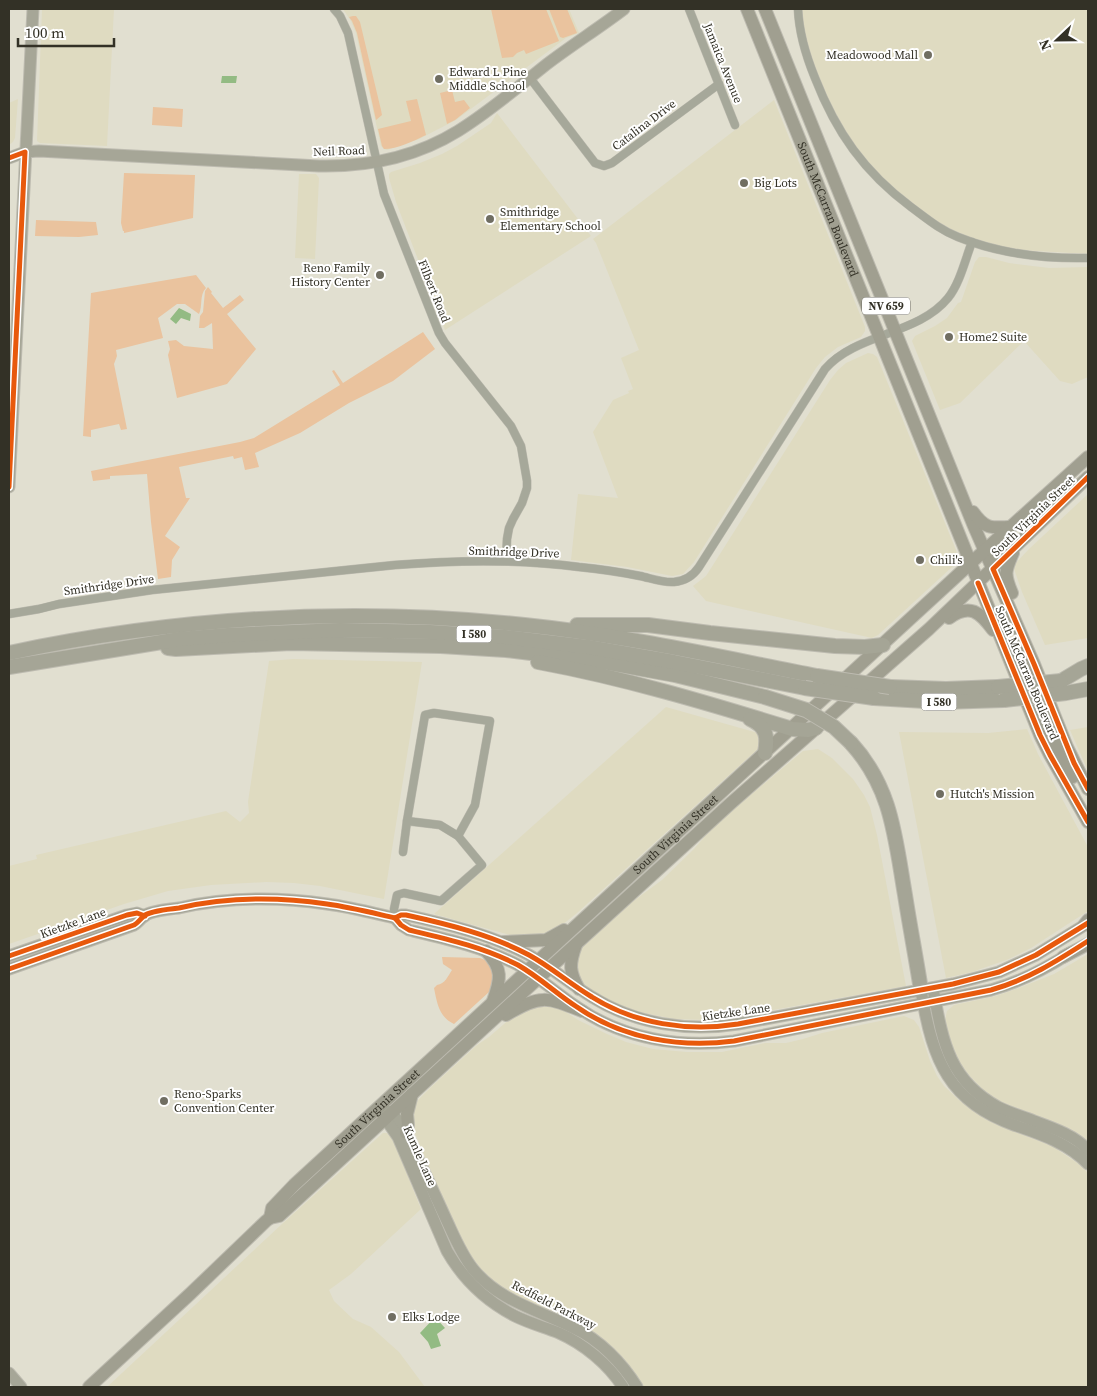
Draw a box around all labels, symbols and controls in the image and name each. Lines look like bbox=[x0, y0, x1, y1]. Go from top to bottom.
scale bar bbox=[18, 15, 114, 47]
north arrow bbox=[1032, 15, 1082, 65]
street label: Jamaica Avenue bbox=[699, 20, 746, 105]
text: 100 m bbox=[25, 22, 65, 43]
text: N bbox=[1034, 36, 1056, 53]
place label: Meadowood Mall bbox=[826, 47, 918, 63]
marker: Meadowood Mall bbox=[922, 49, 934, 61]
place label: Edward L Pine Middle School bbox=[449, 64, 527, 94]
marker: Edward L Pine Middle School bbox=[433, 73, 445, 85]
street label: Catalina Drive bbox=[609, 96, 679, 154]
street label: South McCarran Boulevard bbox=[793, 139, 862, 279]
street label: Neil Road bbox=[313, 142, 365, 160]
place label: Big Lots bbox=[754, 175, 797, 191]
marker: Big Lots bbox=[738, 177, 750, 189]
place label: Smithridge Elementary School bbox=[500, 204, 601, 234]
marker: Smithridge Elementary School bbox=[484, 213, 496, 225]
street label: Filbert Road bbox=[414, 257, 454, 325]
place label: Reno Family History Center bbox=[291, 260, 371, 290]
marker: Reno Family History Center bbox=[374, 269, 386, 281]
road number: NV 659 bbox=[862, 298, 910, 314]
place label: Home2 Suite bbox=[959, 329, 1027, 345]
marker: Home2 Suite bbox=[943, 331, 955, 343]
street label: South Virginia Street bbox=[988, 472, 1078, 560]
street label: Smithridge Drive bbox=[468, 542, 560, 562]
place label: Chili's bbox=[930, 552, 963, 568]
marker: Chili's bbox=[914, 554, 926, 566]
street label: Smithridge Drive bbox=[63, 571, 155, 599]
street label: South McCarran Boulevard bbox=[992, 604, 1063, 743]
road number: I 580 bbox=[456, 626, 492, 642]
road number: I 580 bbox=[922, 694, 956, 710]
place label: Hutch's Mission bbox=[950, 786, 1035, 802]
marker: Hutch's Mission bbox=[934, 788, 946, 800]
street label: South Virginia Street bbox=[629, 791, 721, 878]
street label: Kietzke Lane bbox=[38, 904, 108, 942]
street label: Kietzke Lane bbox=[701, 999, 771, 1025]
street label: South Virginia Street bbox=[331, 1065, 423, 1152]
place label: Reno-Sparks Convention Center bbox=[174, 1086, 274, 1116]
marker: Reno-Sparks Convention Center bbox=[158, 1095, 170, 1107]
street label: Kumle Lane bbox=[400, 1123, 440, 1189]
street label: Redfield Parkway bbox=[509, 1277, 600, 1334]
place label: Elks Lodge bbox=[402, 1309, 460, 1325]
marker: Elks Lodge bbox=[386, 1311, 398, 1323]

